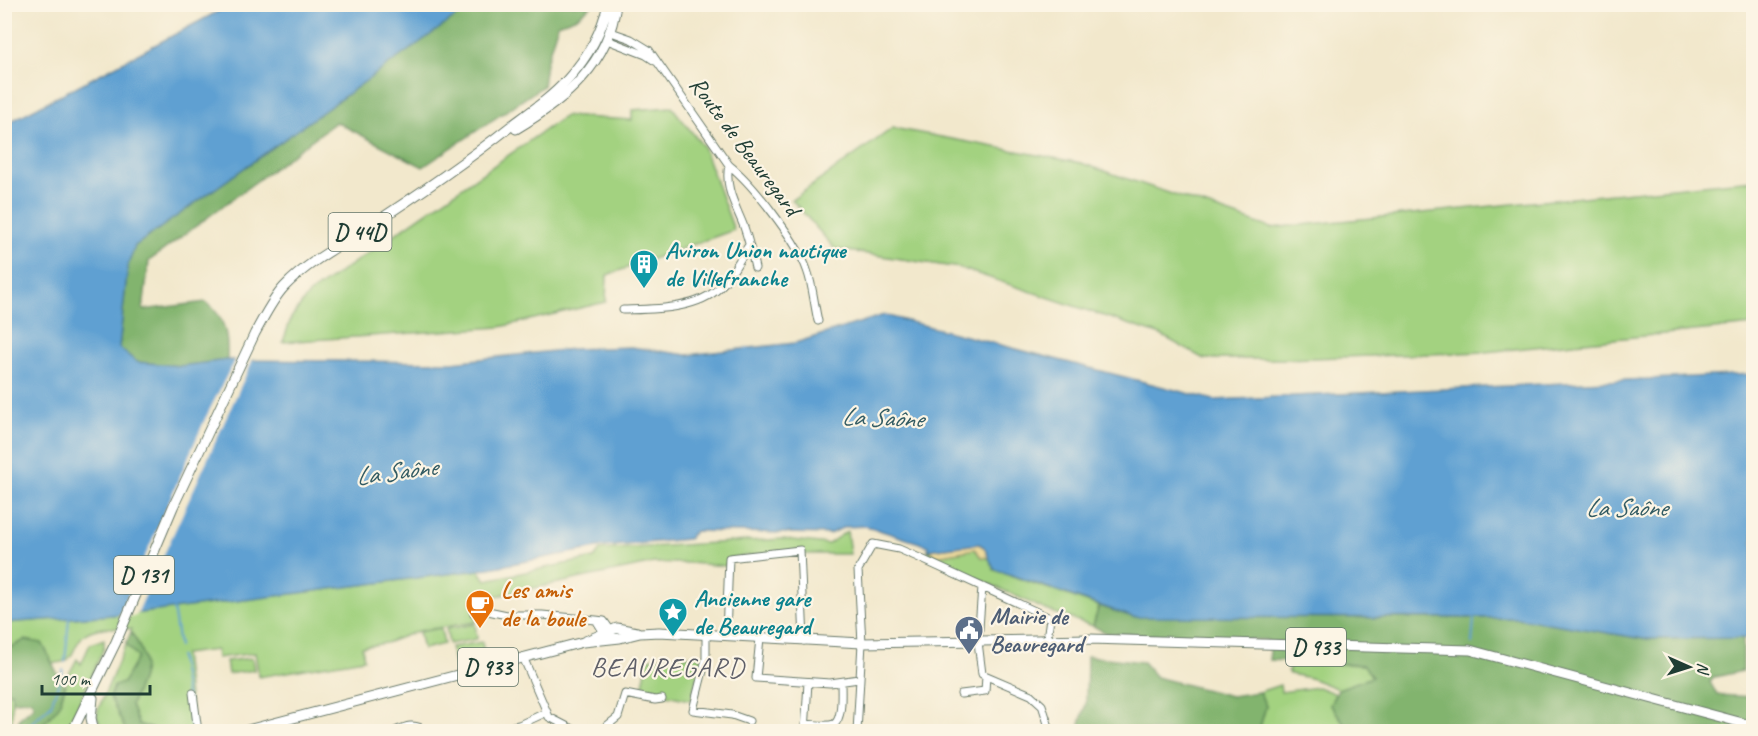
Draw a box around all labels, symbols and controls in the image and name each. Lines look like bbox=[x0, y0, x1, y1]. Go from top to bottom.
street label: Route de Beauregard bbox=[683, 70, 809, 224]
road number: D 44D bbox=[328, 213, 392, 251]
place label: Aviron Union nautique de Villefranche bbox=[665, 235, 847, 293]
building icon: Aviron Union nautique de Villefranche bbox=[628, 248, 660, 290]
water label: La Saône bbox=[841, 400, 928, 436]
water label: La Saône bbox=[354, 450, 443, 493]
water label: La Saône bbox=[1585, 491, 1671, 524]
road number: D 131 bbox=[114, 556, 174, 594]
place label: Les amis de la boule bbox=[501, 575, 587, 633]
place label: Ancienne gare de Beauregard bbox=[694, 583, 815, 641]
cafe icon: Les amis de la boule bbox=[464, 588, 496, 630]
place icon: Ancienne gare de Beauregard bbox=[657, 596, 689, 638]
place label: Mairie de Beauregard bbox=[990, 601, 1087, 659]
public building icon: Mairie de Beauregard bbox=[953, 614, 985, 656]
road number: D 933 bbox=[1286, 628, 1346, 666]
north arrow bbox=[1659, 637, 1719, 697]
road number: D 933 bbox=[458, 648, 518, 686]
district label: BEAUREGARD bbox=[591, 650, 746, 684]
scale bar bbox=[42, 658, 150, 696]
text: N bbox=[1693, 662, 1713, 676]
text: 100 m bbox=[51, 668, 92, 690]

